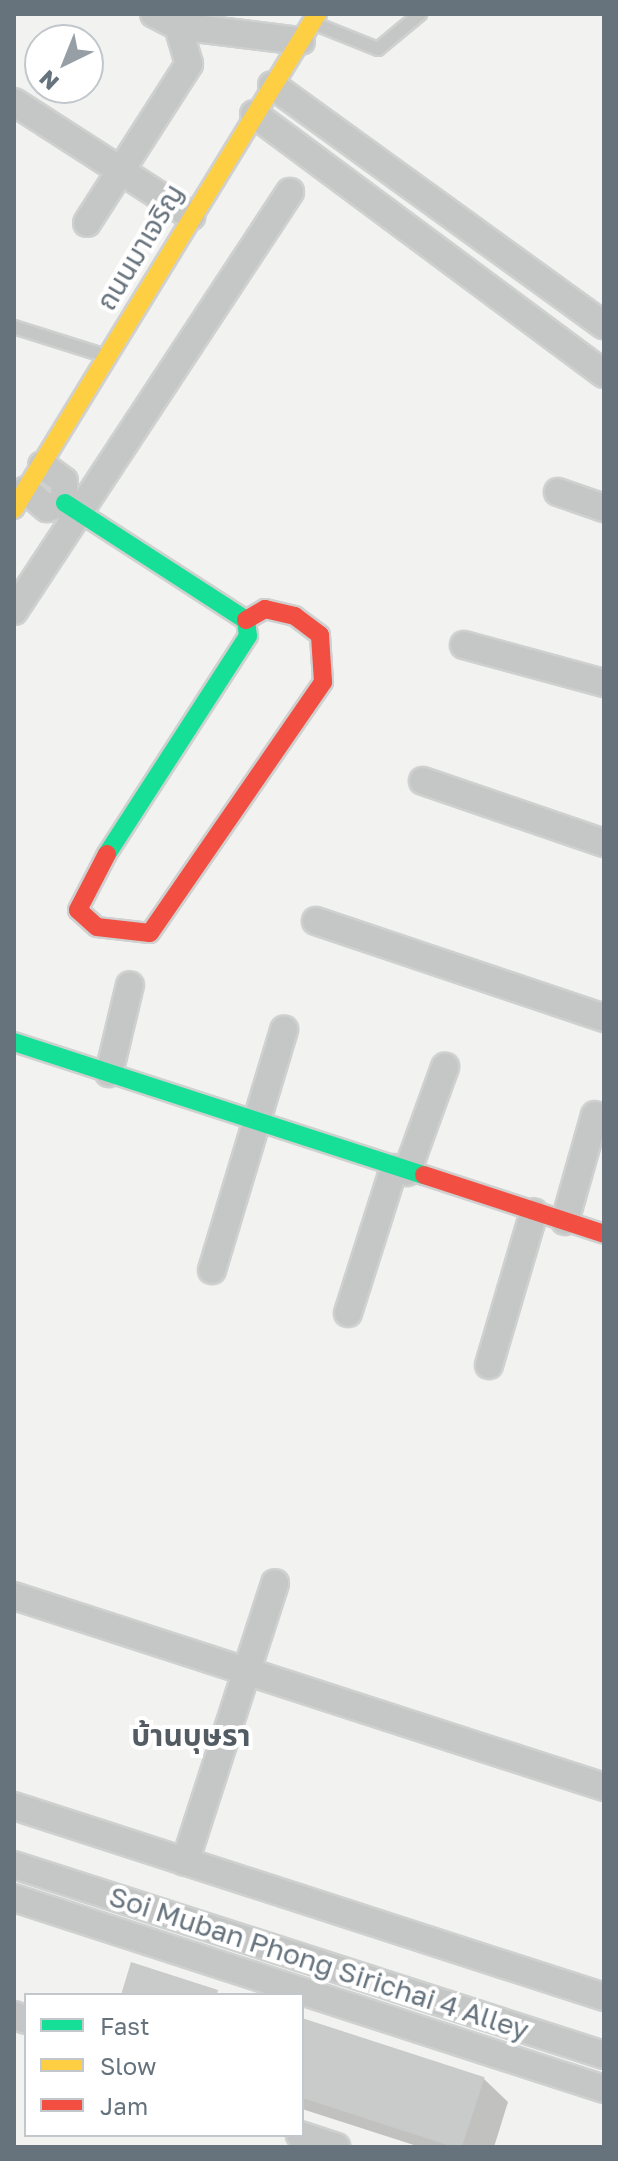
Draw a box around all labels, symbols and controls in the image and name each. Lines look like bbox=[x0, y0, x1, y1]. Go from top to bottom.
north arrow bbox=[24, 24, 104, 104]
text: N bbox=[33, 65, 64, 96]
street label: ถนนมาเจริญ bbox=[89, 178, 191, 316]
district label: บ้านบุษรา bbox=[131, 1717, 251, 1753]
street label: Soi Muban Phong Sirichai 4 Alley bbox=[105, 1879, 533, 2047]
legend bbox=[24, 1993, 304, 2137]
text: Fast bbox=[100, 2011, 150, 2040]
text: Slow bbox=[100, 2051, 156, 2080]
text: Jam bbox=[100, 2091, 148, 2120]

